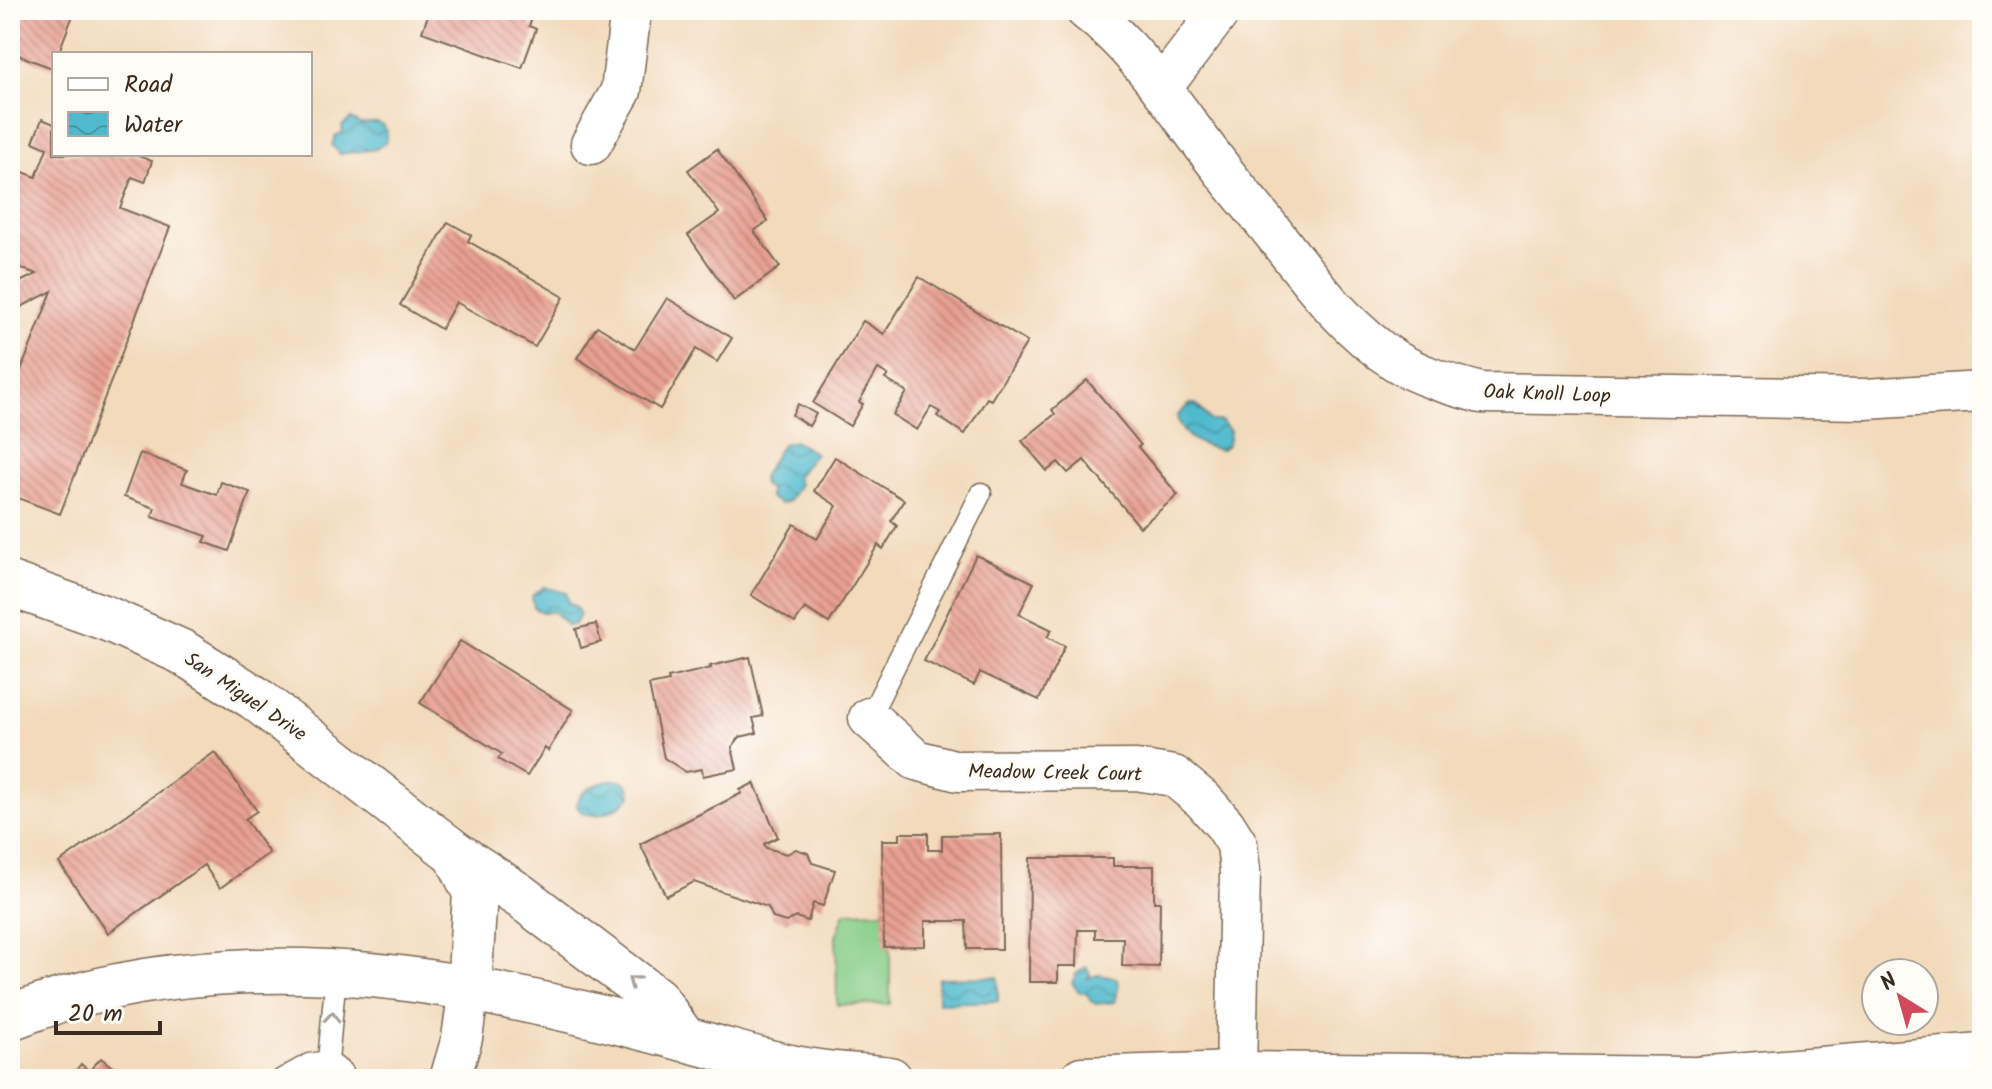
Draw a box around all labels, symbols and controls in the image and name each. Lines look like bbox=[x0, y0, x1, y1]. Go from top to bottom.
legend bbox=[52, 52, 312, 156]
text: Road bbox=[124, 66, 173, 105]
text: Water bbox=[124, 106, 184, 145]
street label: Oak Knoll Loop bbox=[1483, 377, 1611, 413]
street label: San Miguel Drive bbox=[177, 645, 313, 751]
street label: Meadow Creek Court bbox=[968, 756, 1142, 792]
north arrow bbox=[1860, 957, 1940, 1037]
text: N bbox=[1873, 965, 1906, 1001]
one-way arrow bbox=[627, 976, 641, 991]
scale bar bbox=[56, 985, 160, 1035]
text: 20 m bbox=[68, 995, 123, 1034]
one-way arrow bbox=[323, 1010, 340, 1023]

